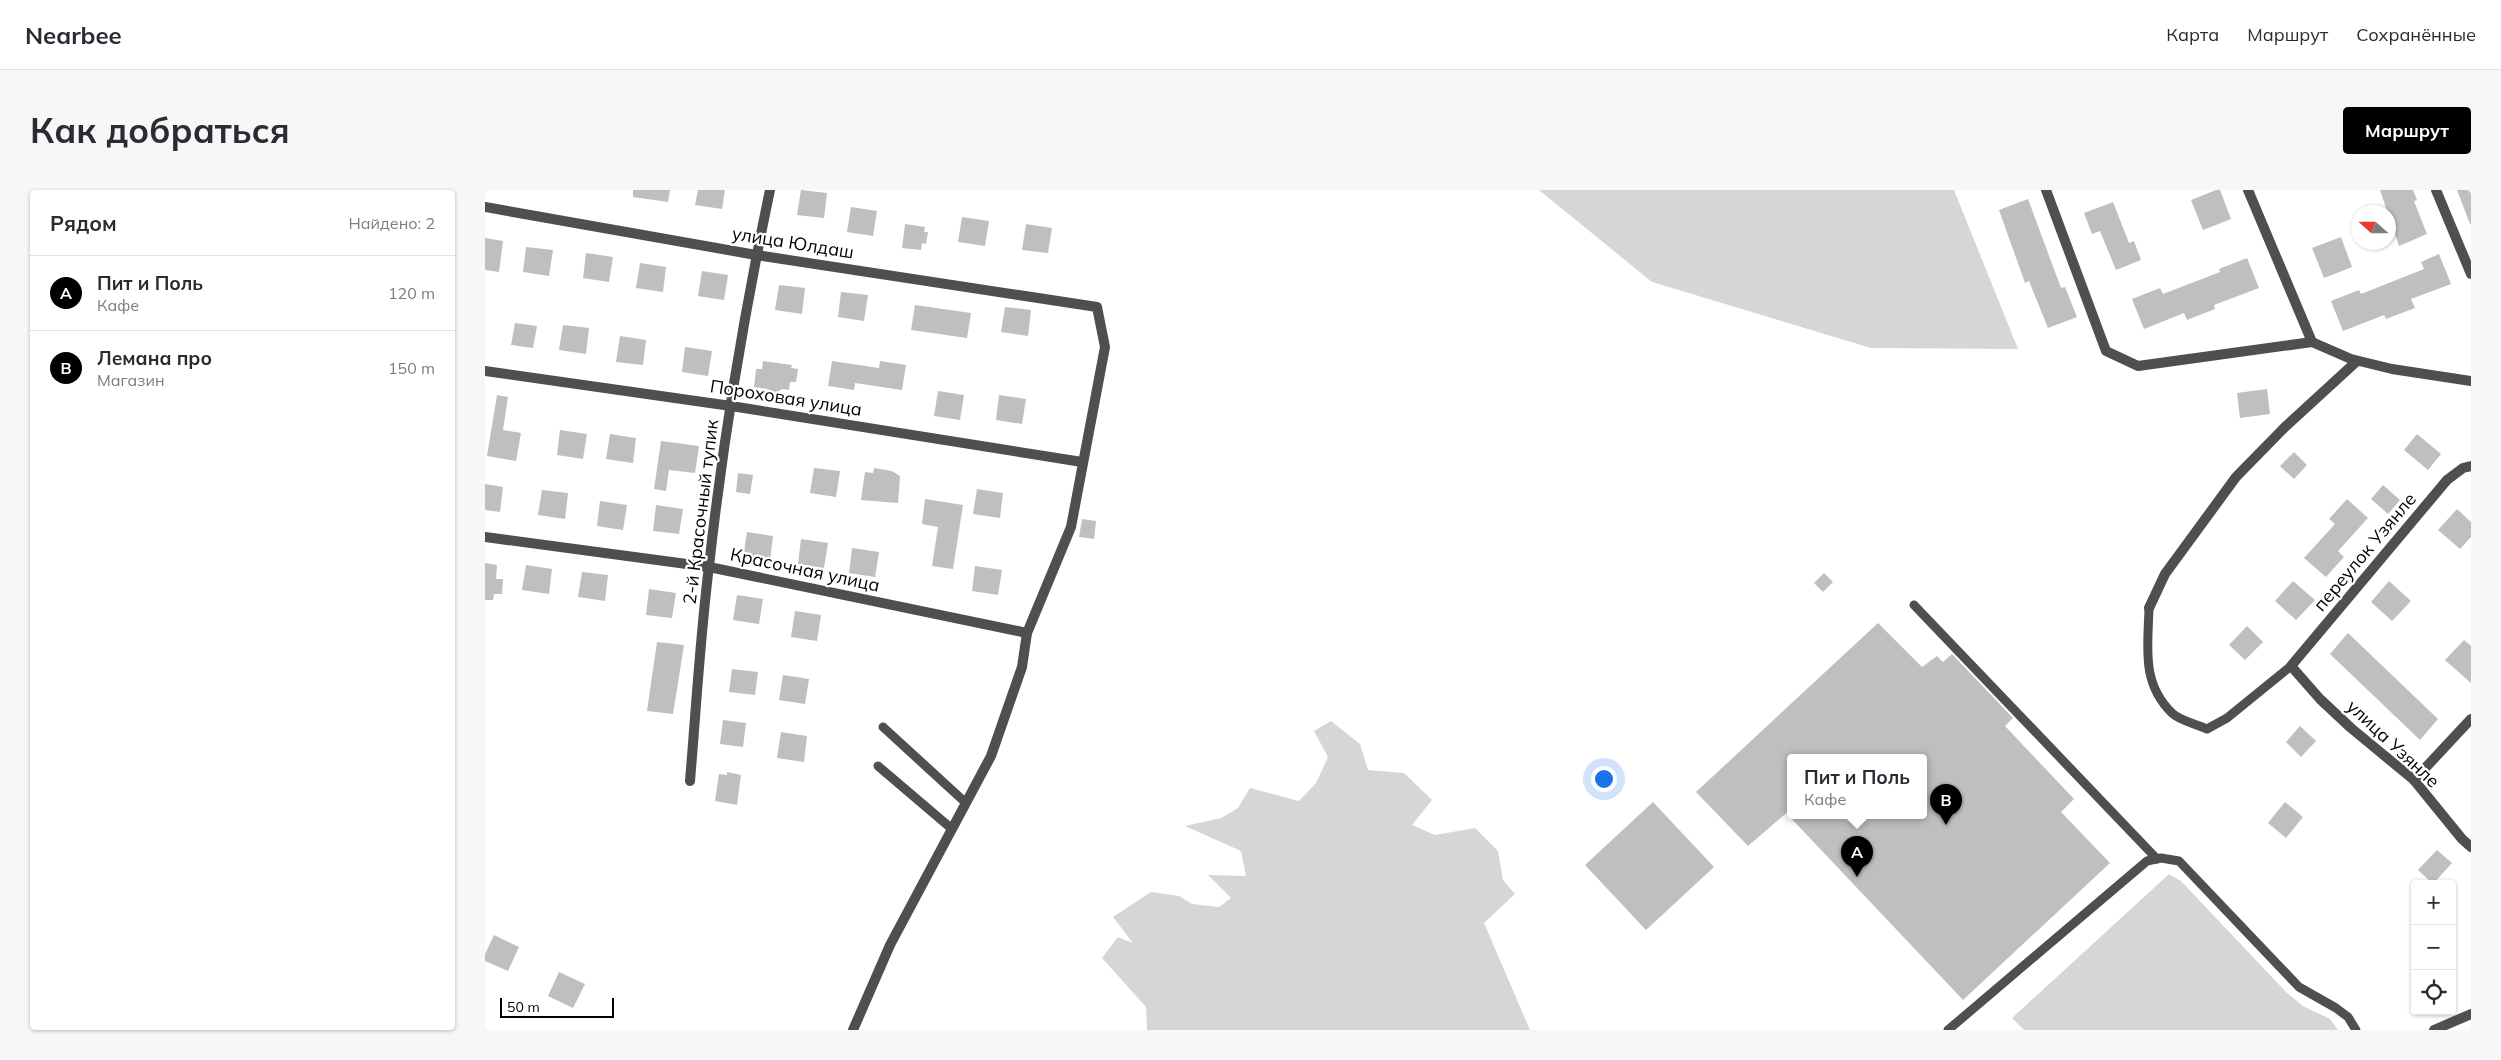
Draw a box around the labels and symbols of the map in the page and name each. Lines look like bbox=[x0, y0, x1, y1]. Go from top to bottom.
north arrow bbox=[2351, 205, 2396, 250]
street label: улица Юлдаш bbox=[731, 222, 856, 263]
street label: Пороховая улица bbox=[708, 374, 864, 421]
street label: 2-й Красочный тупик bbox=[678, 418, 723, 606]
street label: переулок Узянле bbox=[2308, 488, 2421, 616]
street label: Красочная улица bbox=[728, 542, 882, 597]
street label: улица Узянле bbox=[2342, 695, 2445, 793]
your location bbox=[1591, 766, 1617, 792]
pin: B bbox=[1930, 784, 1962, 825]
pin: A bbox=[1841, 836, 1873, 877]
scale bar bbox=[500, 995, 614, 1018]

